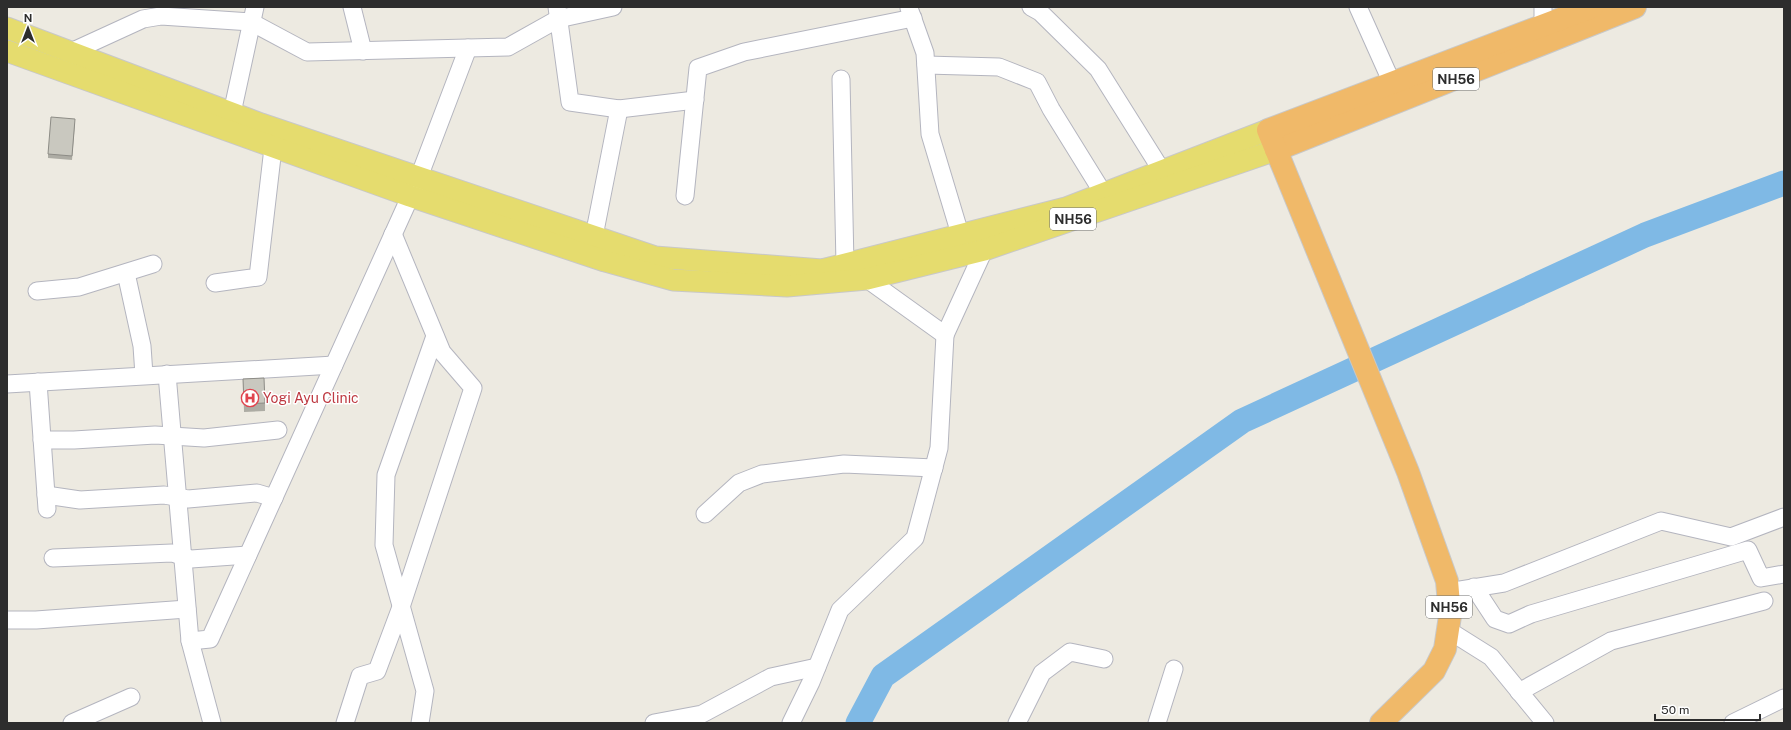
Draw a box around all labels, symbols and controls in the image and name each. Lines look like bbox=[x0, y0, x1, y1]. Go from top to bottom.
north arrow bbox=[8, 8, 48, 48]
text: N bbox=[24, 12, 32, 24]
road number: NH56 bbox=[1433, 68, 1479, 90]
road number: NH56 bbox=[1050, 208, 1096, 230]
hospital icon: Yogi Ayu Clinic bbox=[240, 388, 260, 408]
place label: Yogi Ayu Clinic bbox=[263, 390, 359, 406]
road number: NH56 bbox=[1426, 596, 1472, 618]
scale bar bbox=[1655, 696, 1760, 722]
text: 50 m bbox=[1661, 703, 1689, 717]

